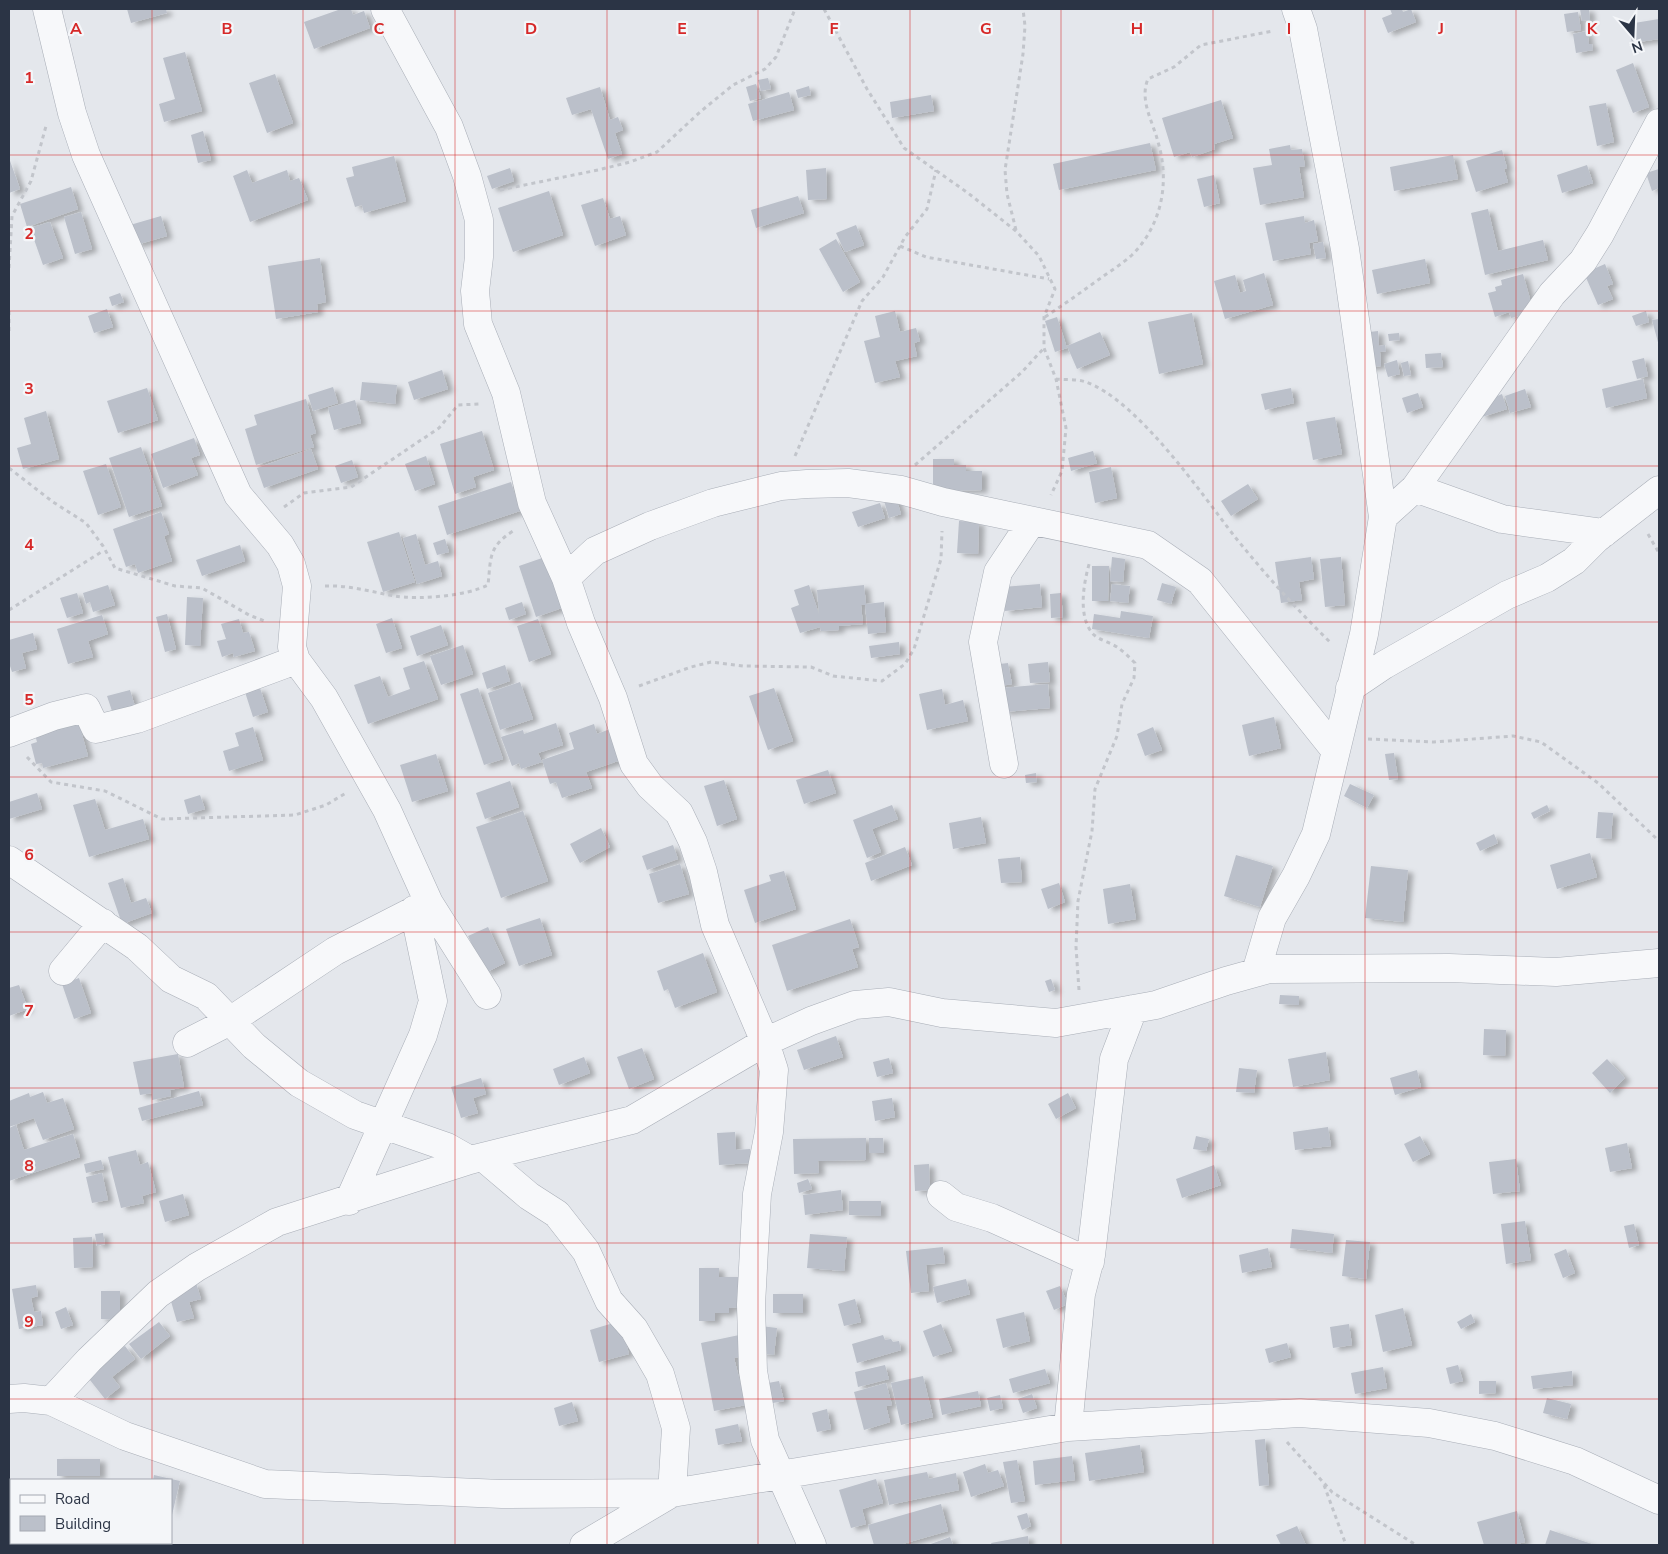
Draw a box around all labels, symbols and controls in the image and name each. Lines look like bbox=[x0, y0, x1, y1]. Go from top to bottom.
north arrow bbox=[1608, 10, 1658, 60]
text: A bbox=[70, 18, 82, 40]
text: B bbox=[221, 18, 233, 40]
text: C bbox=[374, 18, 385, 40]
text: D bbox=[525, 18, 537, 40]
text: E bbox=[677, 18, 687, 40]
text: F bbox=[830, 18, 839, 40]
text: G bbox=[980, 18, 992, 40]
text: H bbox=[1131, 18, 1143, 40]
text: I bbox=[1287, 18, 1291, 40]
text: J bbox=[1437, 18, 1444, 40]
text: K bbox=[1587, 18, 1599, 40]
text: N bbox=[1629, 36, 1645, 58]
text: 1 bbox=[24, 67, 34, 89]
text: 2 bbox=[24, 223, 34, 245]
text: 3 bbox=[24, 378, 34, 400]
text: 4 bbox=[24, 534, 34, 556]
text: 5 bbox=[24, 689, 34, 711]
text: 6 bbox=[24, 844, 34, 866]
text: 7 bbox=[24, 1000, 34, 1022]
text: 8 bbox=[24, 1155, 34, 1177]
text: 9 bbox=[24, 1311, 34, 1333]
legend bbox=[10, 1479, 172, 1544]
text: Road bbox=[55, 1489, 90, 1509]
text: Building bbox=[55, 1514, 111, 1534]

